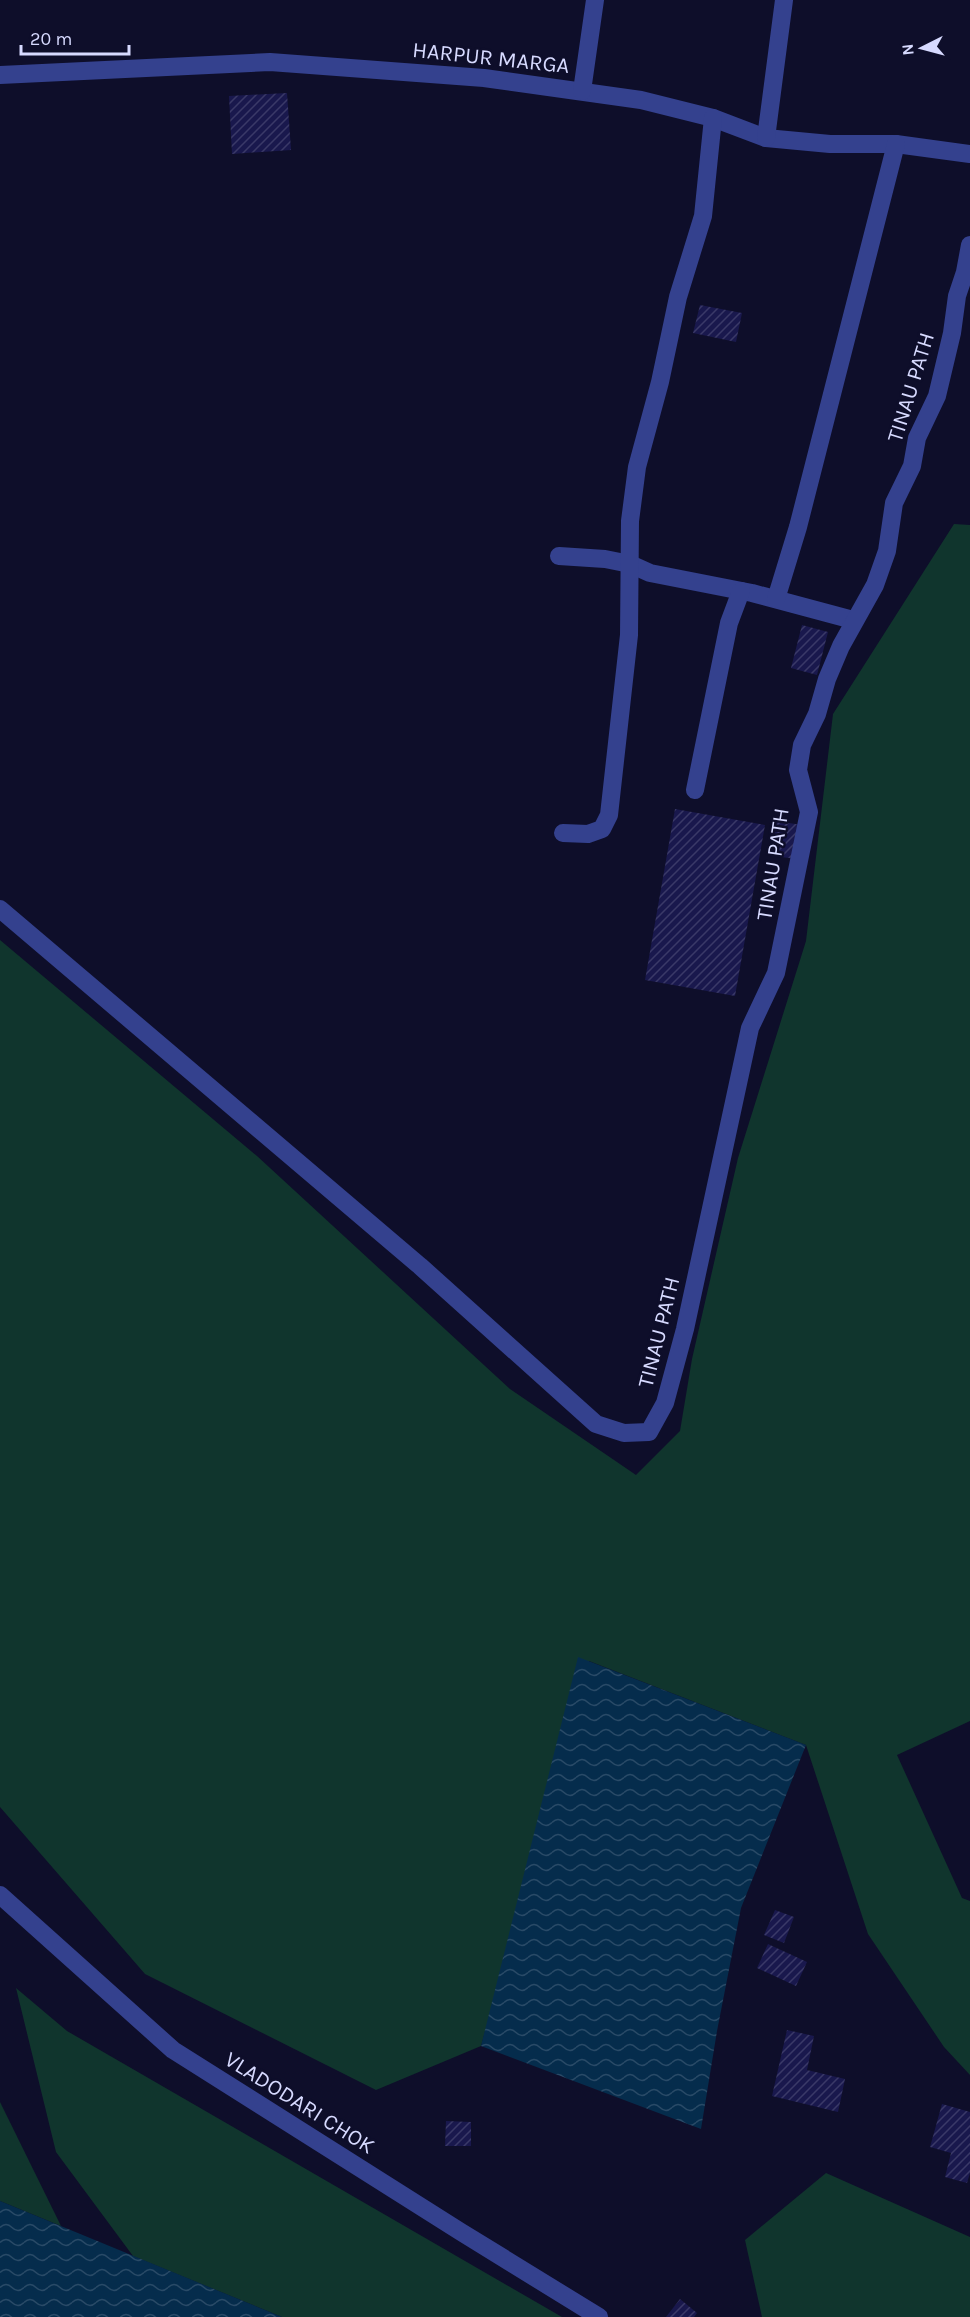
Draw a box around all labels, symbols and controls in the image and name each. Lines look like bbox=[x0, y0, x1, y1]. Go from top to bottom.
scale bar bbox=[21, 18, 129, 56]
north arrow bbox=[892, 18, 952, 78]
text: 20 m bbox=[30, 28, 72, 50]
street label: HARPUR MARGA bbox=[411, 37, 571, 79]
text: N bbox=[898, 43, 918, 56]
street label: TINAU PATH bbox=[882, 329, 940, 445]
street label: TINAU PATH bbox=[751, 806, 795, 922]
street label: TINAU PATH bbox=[633, 1274, 685, 1390]
street label: VLADODARI CHOK bbox=[220, 2046, 379, 2159]

